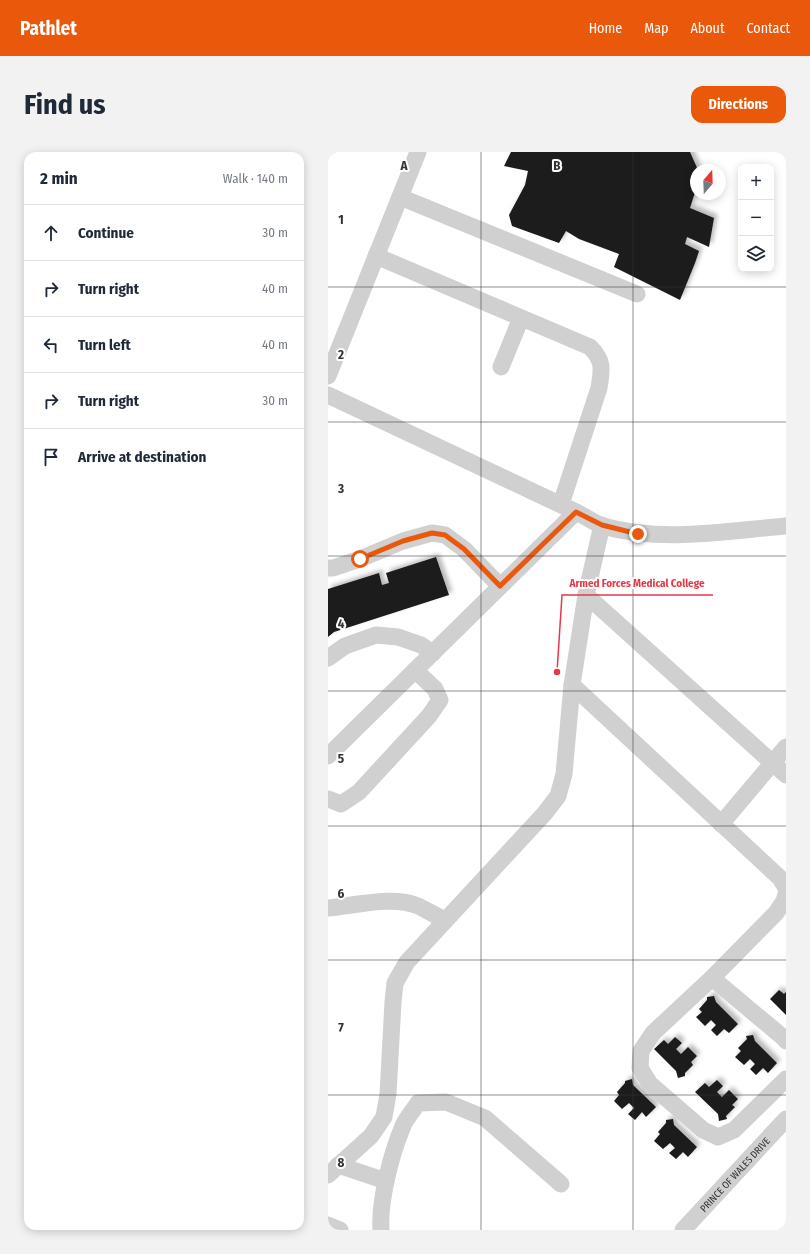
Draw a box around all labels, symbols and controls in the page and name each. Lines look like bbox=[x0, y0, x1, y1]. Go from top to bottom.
text: Pathlet bbox=[20, 17, 77, 40]
text: Home bbox=[589, 20, 622, 37]
text: Map bbox=[644, 20, 668, 37]
text: About bbox=[690, 20, 725, 37]
text: Contact bbox=[747, 20, 790, 37]
button: Directions bbox=[691, 86, 786, 123]
text: Find us bbox=[24, 88, 106, 121]
text: A bbox=[399, 158, 408, 173]
text: B bbox=[553, 158, 561, 173]
north arrow bbox=[690, 164, 726, 200]
map controls bbox=[738, 164, 774, 272]
button: + bbox=[738, 164, 774, 200]
text: 2 min bbox=[40, 168, 78, 189]
text: Walk · 140 m bbox=[223, 171, 288, 186]
button: − bbox=[738, 200, 774, 236]
text: 1 bbox=[338, 212, 344, 227]
icon: ahead bbox=[40, 222, 62, 244]
text: Continue bbox=[78, 224, 134, 242]
text: 30 m bbox=[262, 225, 288, 240]
button: layers bbox=[738, 236, 774, 272]
icon: right bbox=[40, 278, 62, 300]
text: Turn right bbox=[78, 280, 139, 298]
text: 40 m bbox=[262, 281, 288, 296]
icon: left bbox=[40, 334, 62, 356]
text: Turn left bbox=[78, 336, 131, 354]
text: 40 m bbox=[262, 337, 288, 352]
text: 2 bbox=[337, 347, 344, 362]
icon: right bbox=[40, 390, 62, 412]
text: Turn right bbox=[78, 392, 139, 410]
text: 30 m bbox=[262, 393, 288, 408]
icon: arrive bbox=[40, 446, 62, 468]
text: Arrive at destination bbox=[78, 448, 206, 466]
text: 3 bbox=[337, 481, 344, 496]
route end bbox=[629, 525, 647, 543]
route start bbox=[351, 550, 369, 568]
callout: Armed Forces Medical College bbox=[562, 572, 713, 595]
text: Armed Forces Medical College bbox=[569, 577, 705, 590]
text: 4 bbox=[338, 616, 345, 631]
text: 5 bbox=[338, 751, 344, 766]
text: 6 bbox=[338, 886, 345, 901]
text: 7 bbox=[338, 1020, 344, 1035]
street label: PRINCE OF WALES DRIVE bbox=[698, 1135, 773, 1215]
text: 8 bbox=[338, 1155, 345, 1170]

